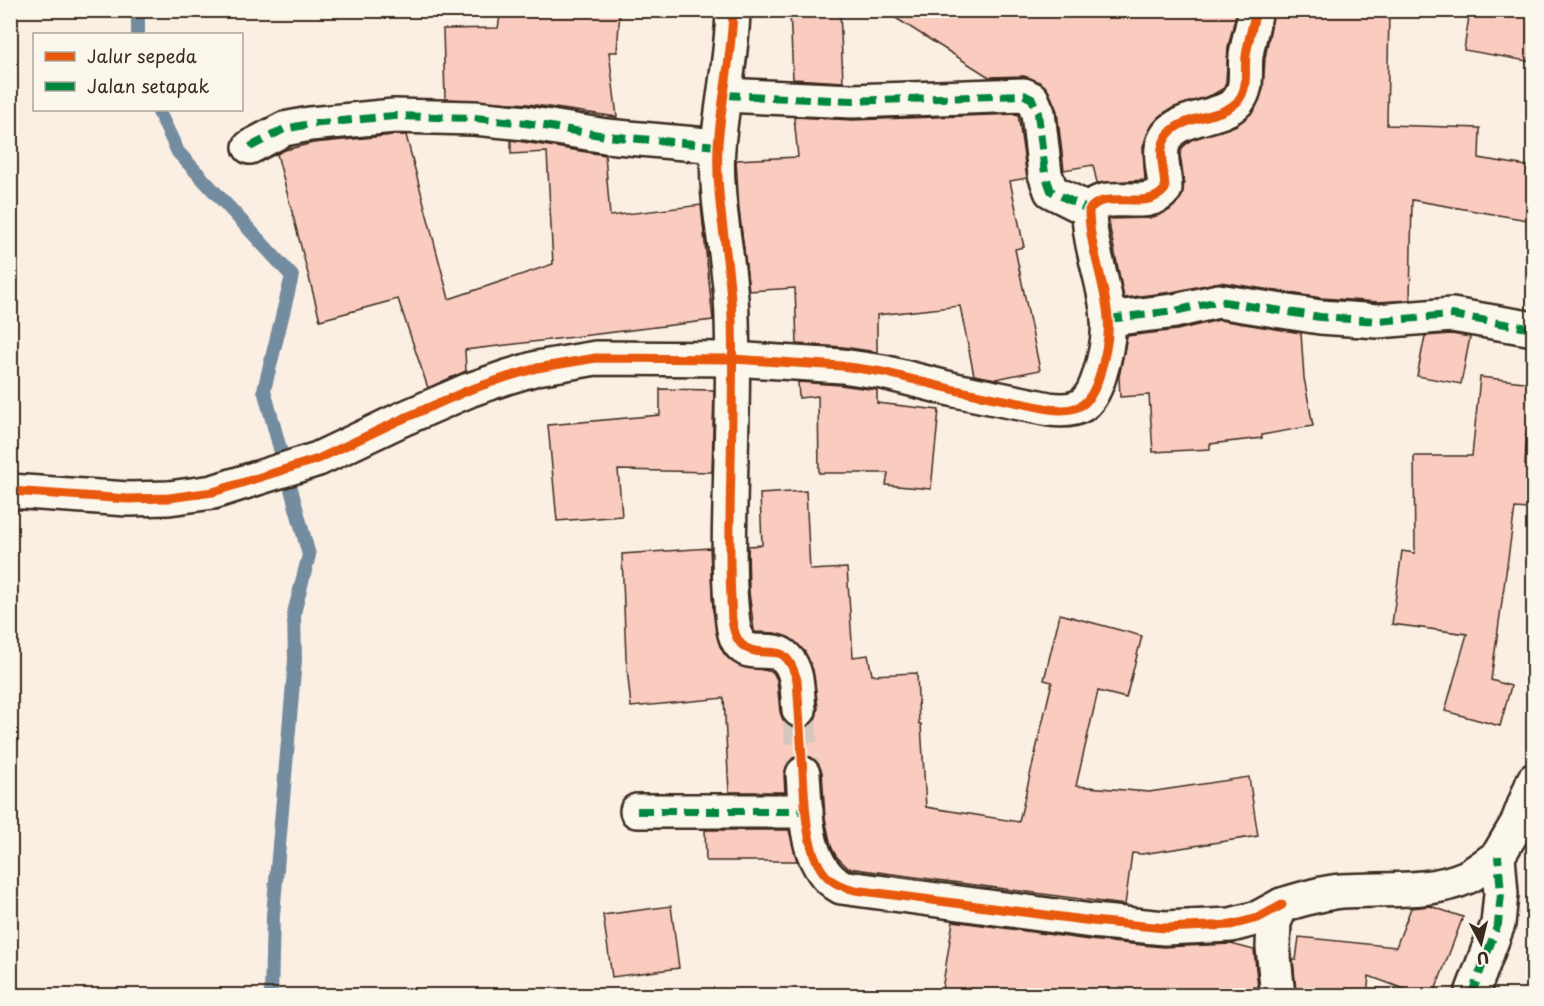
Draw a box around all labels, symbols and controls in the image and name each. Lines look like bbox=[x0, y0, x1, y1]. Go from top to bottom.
legend bbox=[33, 33, 243, 111]
text: Jalur sepeda bbox=[87, 42, 197, 69]
text: Jalan setapak bbox=[87, 72, 209, 99]
north arrow bbox=[1451, 913, 1511, 973]
text: U bbox=[1475, 946, 1490, 972]

